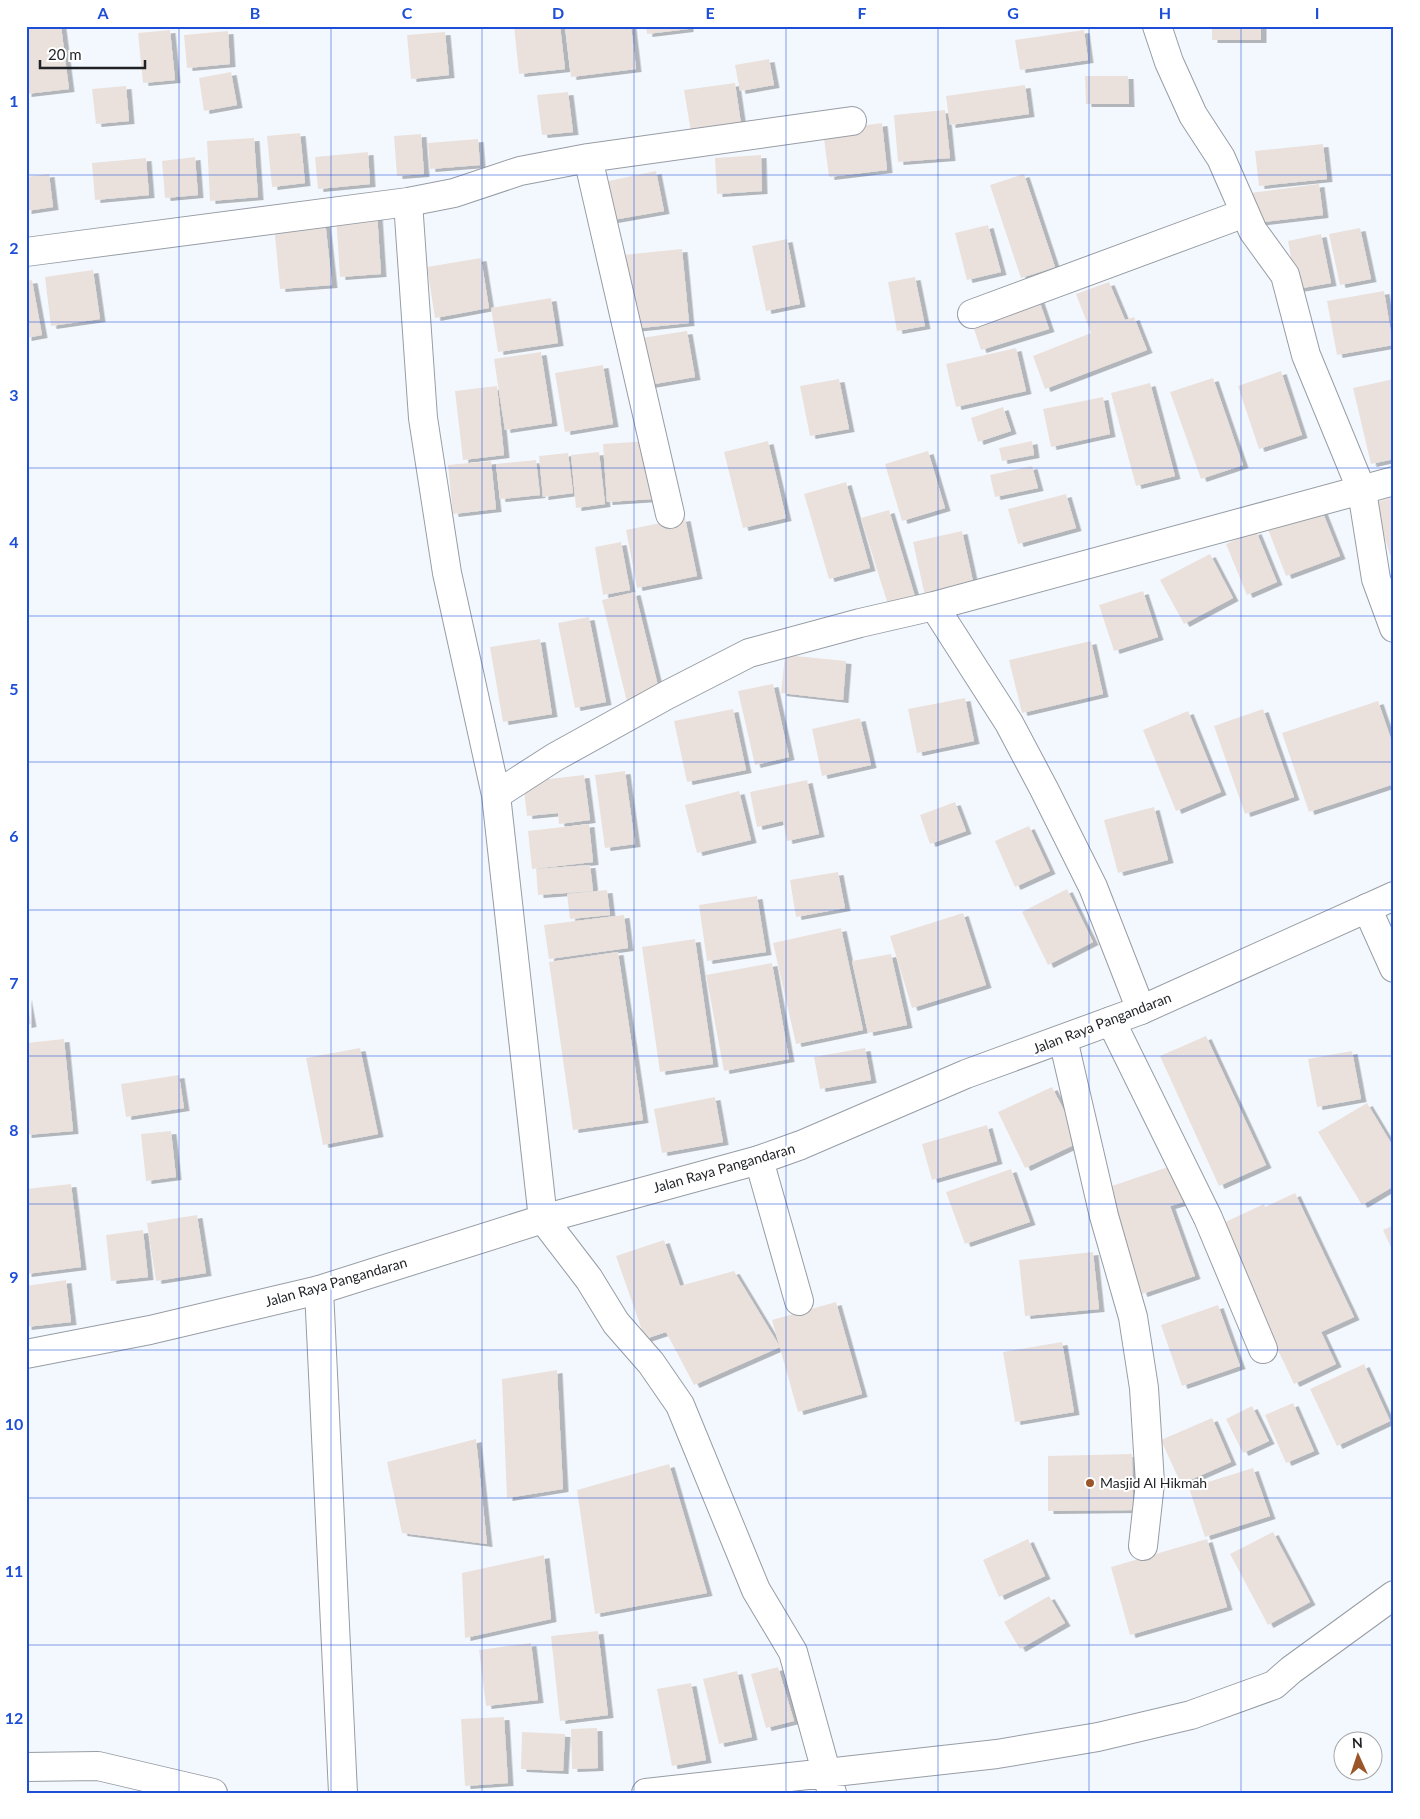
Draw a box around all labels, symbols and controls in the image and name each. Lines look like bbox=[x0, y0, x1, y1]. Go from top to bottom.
text: A bbox=[96, 3, 109, 22]
text: B bbox=[250, 3, 260, 22]
text: C bbox=[402, 3, 413, 22]
text: D bbox=[552, 3, 564, 22]
text: E bbox=[705, 3, 715, 22]
text: F bbox=[857, 3, 867, 22]
text: G bbox=[1007, 3, 1019, 22]
text: H bbox=[1159, 3, 1171, 22]
text: I bbox=[1315, 3, 1319, 22]
scale bar bbox=[40, 38, 145, 70]
text: 20 m bbox=[48, 45, 82, 63]
text: 1 bbox=[9, 91, 19, 110]
text: 2 bbox=[9, 238, 19, 257]
text: 3 bbox=[9, 385, 19, 404]
text: 4 bbox=[9, 532, 19, 551]
text: 5 bbox=[9, 679, 19, 698]
text: 6 bbox=[9, 826, 19, 845]
text: 7 bbox=[9, 973, 19, 992]
street label: Jalan Raya Pangandaran bbox=[1030, 988, 1173, 1057]
text: 8 bbox=[9, 1120, 19, 1139]
street label: Jalan Raya Pangandaran bbox=[651, 1139, 797, 1196]
street label: Jalan Raya Pangandaran bbox=[263, 1253, 409, 1310]
text: 9 bbox=[9, 1267, 19, 1286]
text: 10 bbox=[5, 1414, 23, 1433]
place label: Masjid Al Hikmah bbox=[1100, 1474, 1207, 1491]
marker: Masjid Al Hikmah bbox=[1084, 1477, 1096, 1489]
text: 11 bbox=[5, 1561, 23, 1580]
text: 12 bbox=[5, 1708, 23, 1727]
north arrow bbox=[1332, 1732, 1382, 1782]
text: N bbox=[1351, 1734, 1363, 1751]

